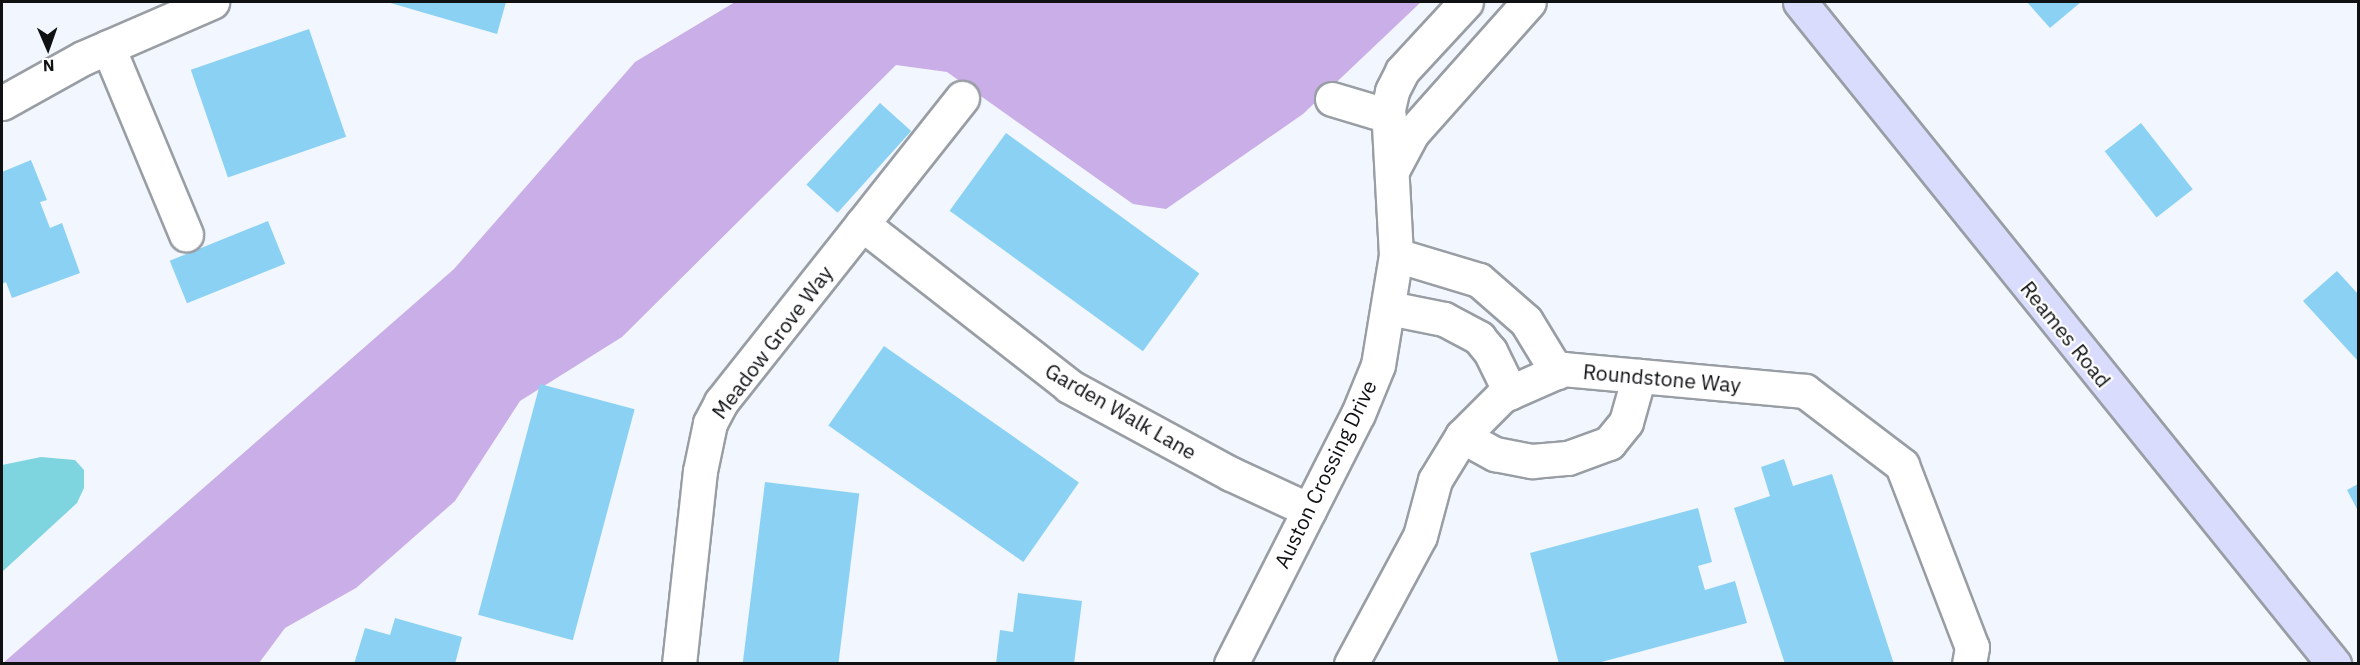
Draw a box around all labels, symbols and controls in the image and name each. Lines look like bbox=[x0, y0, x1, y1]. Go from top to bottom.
north arrow bbox=[18, 18, 78, 78]
text: N bbox=[42, 56, 55, 76]
street label: Meadow Grove Way bbox=[706, 260, 838, 424]
street label: Reames Road bbox=[2016, 276, 2116, 392]
street label: Garden Walk Lane bbox=[1041, 357, 1201, 465]
street label: Roundstone Way bbox=[1582, 359, 1742, 397]
street label: Auston Crossing Drive bbox=[1269, 376, 1381, 572]

